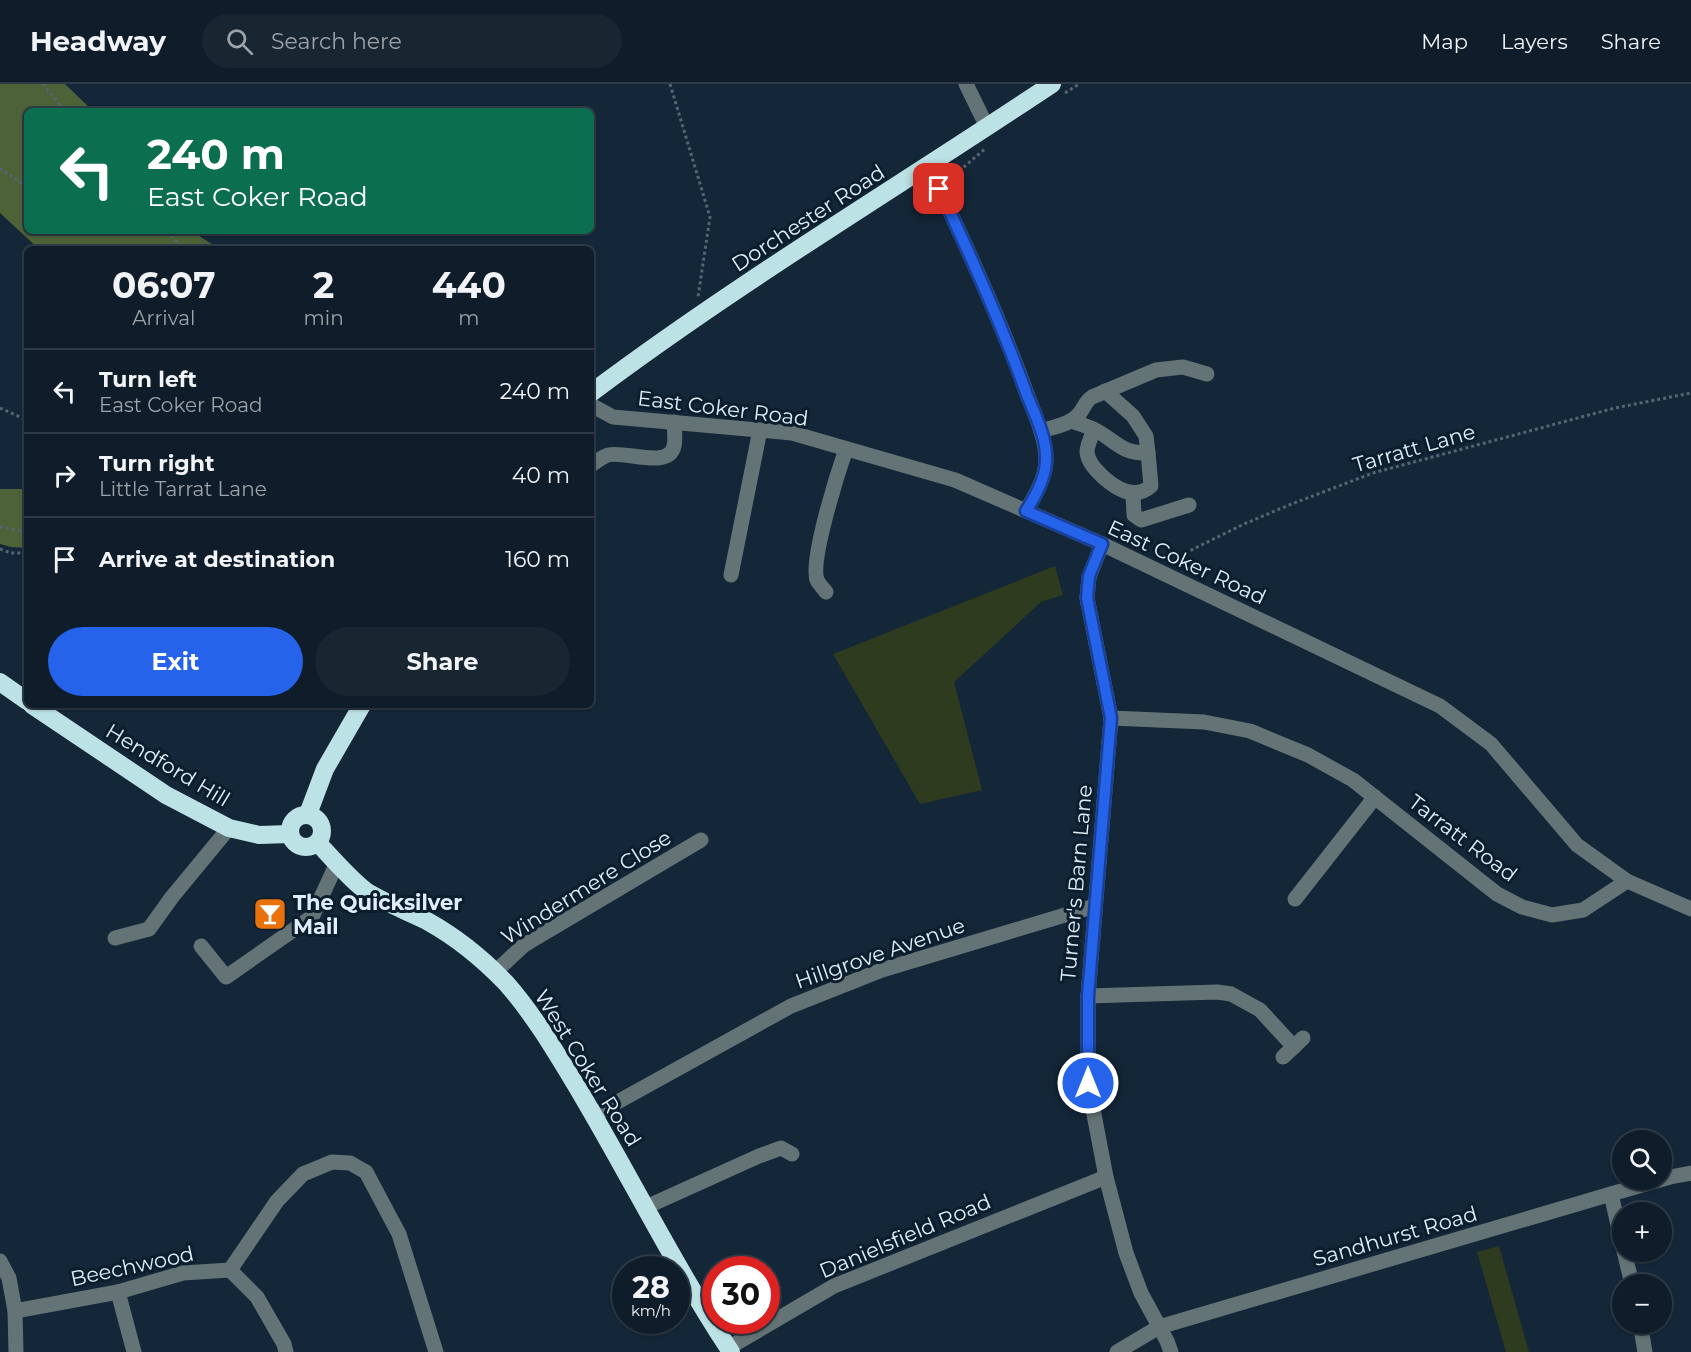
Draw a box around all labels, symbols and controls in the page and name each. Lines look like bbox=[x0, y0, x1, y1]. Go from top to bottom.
search box bbox=[202, 14, 622, 68]
text: Headway bbox=[30, 24, 166, 58]
icon: search bbox=[223, 25, 256, 58]
text: Search here bbox=[271, 28, 402, 55]
text: Map bbox=[1421, 29, 1468, 54]
text: Layers bbox=[1501, 29, 1568, 54]
text: Share bbox=[1601, 29, 1661, 54]
text: 240 m bbox=[147, 128, 285, 180]
icon: left bbox=[48, 132, 126, 210]
street label: Dorchester Road bbox=[727, 159, 889, 277]
pin bbox=[913, 163, 964, 214]
icon: arrive bbox=[922, 172, 955, 205]
text: East Coker Road bbox=[147, 180, 368, 213]
text: 06:07 bbox=[112, 263, 216, 307]
text: 2 bbox=[313, 263, 334, 307]
text: 440 bbox=[432, 263, 506, 307]
text: Arrival bbox=[132, 306, 195, 330]
text: min bbox=[304, 306, 344, 330]
text: m bbox=[458, 306, 479, 330]
text: Turn left bbox=[99, 366, 197, 393]
icon: left bbox=[48, 375, 81, 408]
text: 240 m bbox=[500, 378, 570, 405]
street label: East Coker Road bbox=[636, 385, 810, 431]
text: East Coker Road bbox=[99, 393, 263, 417]
street label: Tarratt Lane bbox=[1350, 419, 1478, 477]
text: Turn right bbox=[99, 450, 214, 477]
icon: right bbox=[48, 459, 81, 492]
text: 40 m bbox=[512, 462, 570, 489]
text: Little Tarrat Lane bbox=[99, 477, 267, 501]
street label: East Coker Road bbox=[1104, 514, 1270, 610]
icon: arrive bbox=[48, 543, 81, 576]
text: Arrive at destination bbox=[99, 546, 335, 573]
text: 160 m bbox=[505, 546, 570, 573]
button: Exit bbox=[48, 627, 303, 696]
button: Share bbox=[315, 627, 570, 696]
street label: Hendford Hill bbox=[101, 718, 235, 812]
street label: Turner's Barn Lane bbox=[1055, 784, 1097, 982]
street label: Tarratt Road bbox=[1404, 789, 1522, 887]
street label: Windermere Close bbox=[496, 824, 676, 950]
place label: The Quicksilver Mail bbox=[293, 890, 462, 939]
bar icon: The Quicksilver Mail bbox=[252, 896, 288, 932]
street label: Hillgrove Avenue bbox=[792, 912, 968, 994]
street label: West Coker Road bbox=[530, 985, 646, 1151]
position arrow bbox=[1056, 1051, 1120, 1115]
map controls bbox=[1612, 1130, 1672, 1334]
button: search bbox=[1612, 1130, 1672, 1190]
street label: Danielsfield Road bbox=[815, 1189, 995, 1283]
street label: Sandhurst Road bbox=[1310, 1201, 1480, 1271]
button: + bbox=[1612, 1202, 1672, 1262]
street label: Beechwood bbox=[68, 1241, 196, 1291]
speed limit sign: 30 bbox=[702, 1256, 780, 1334]
text: 28 bbox=[632, 1269, 670, 1306]
button: − bbox=[1612, 1274, 1672, 1334]
text: km/h bbox=[631, 1301, 671, 1320]

